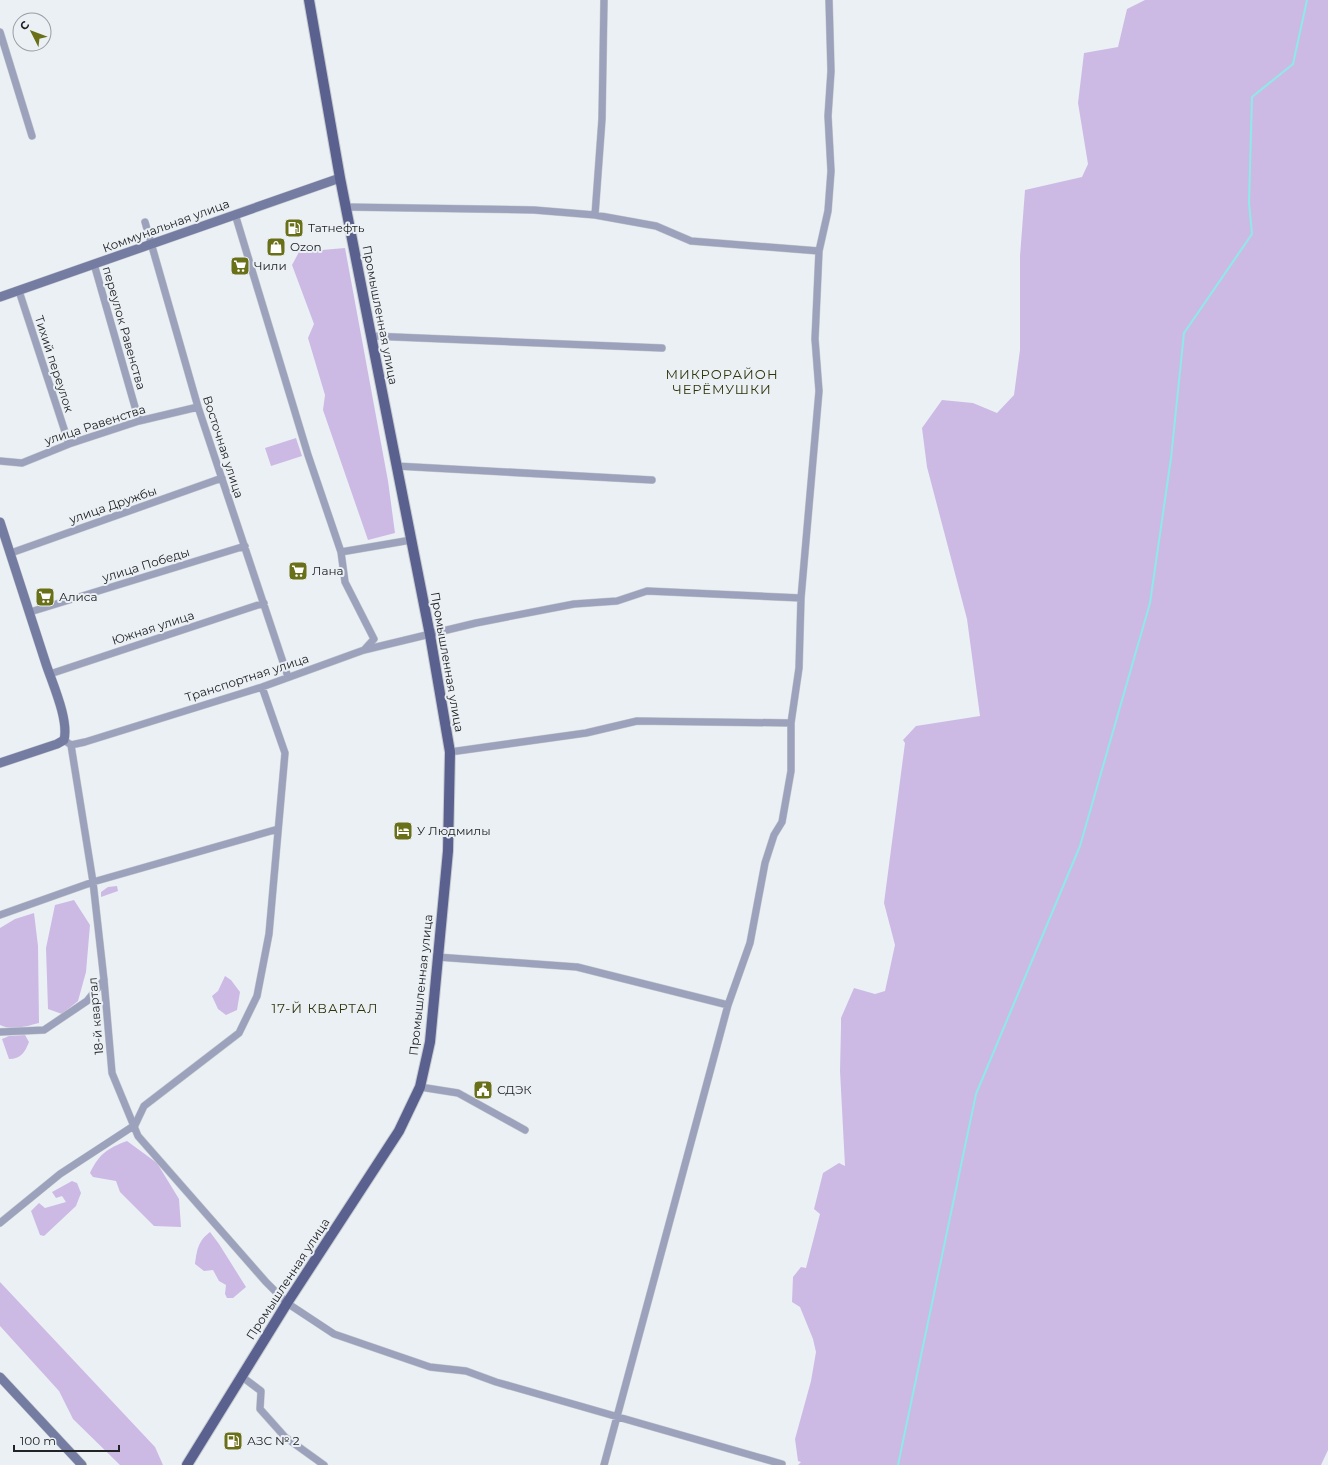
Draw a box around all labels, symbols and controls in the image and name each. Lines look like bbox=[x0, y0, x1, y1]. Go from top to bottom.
north arrow bbox=[12, 12, 52, 52]
text: С bbox=[17, 18, 32, 33]
street label: Коммунальная улица bbox=[100, 196, 231, 255]
fuel station icon: Татнефть bbox=[283, 217, 305, 239]
place label: Татнефть bbox=[308, 220, 365, 235]
shop icon: Ozon bbox=[265, 236, 287, 258]
place label: Ozon bbox=[290, 239, 322, 254]
street label: Промышленная улица bbox=[360, 244, 401, 386]
supermarket icon: Чили bbox=[229, 255, 251, 277]
place label: Чили bbox=[254, 258, 287, 273]
street label: переулок Равенства bbox=[100, 264, 149, 391]
street label: Тихий переулок bbox=[32, 314, 77, 414]
district label: МИКРОРАЙОН ЧЕРЁМУШКИ bbox=[665, 366, 779, 397]
street label: Восточная улица bbox=[200, 394, 247, 500]
street label: улица Равенства bbox=[41, 401, 147, 448]
street label: улица Дружбы bbox=[66, 482, 159, 527]
street label: улица Победы bbox=[99, 544, 191, 585]
supermarket icon: Лана bbox=[287, 560, 309, 582]
place label: Лана bbox=[312, 563, 344, 578]
supermarket icon: Алиса bbox=[34, 586, 56, 608]
place label: Алиса bbox=[59, 589, 98, 604]
street label: Промышленная улица bbox=[428, 591, 467, 733]
street label: Южная улица bbox=[110, 607, 196, 648]
street label: Транспортная улица bbox=[183, 650, 311, 705]
hotel icon: У Людмилы bbox=[392, 820, 414, 842]
place label: У Людмилы bbox=[417, 823, 491, 838]
street label: Промышленная улица bbox=[406, 914, 435, 1056]
street label: 18-й квартал bbox=[85, 977, 106, 1055]
district label: 17-Й КВАРТАЛ bbox=[272, 1000, 378, 1016]
public building icon: СДЭК bbox=[472, 1079, 494, 1101]
place label: СДЭК bbox=[497, 1082, 532, 1097]
street label: Промышленная улица bbox=[243, 1215, 333, 1342]
scale bar bbox=[14, 1427, 119, 1453]
fuel station icon: АЗС № 2 bbox=[222, 1430, 244, 1452]
text: 100 m bbox=[20, 1433, 56, 1448]
place label: АЗС № 2 bbox=[247, 1433, 300, 1448]

